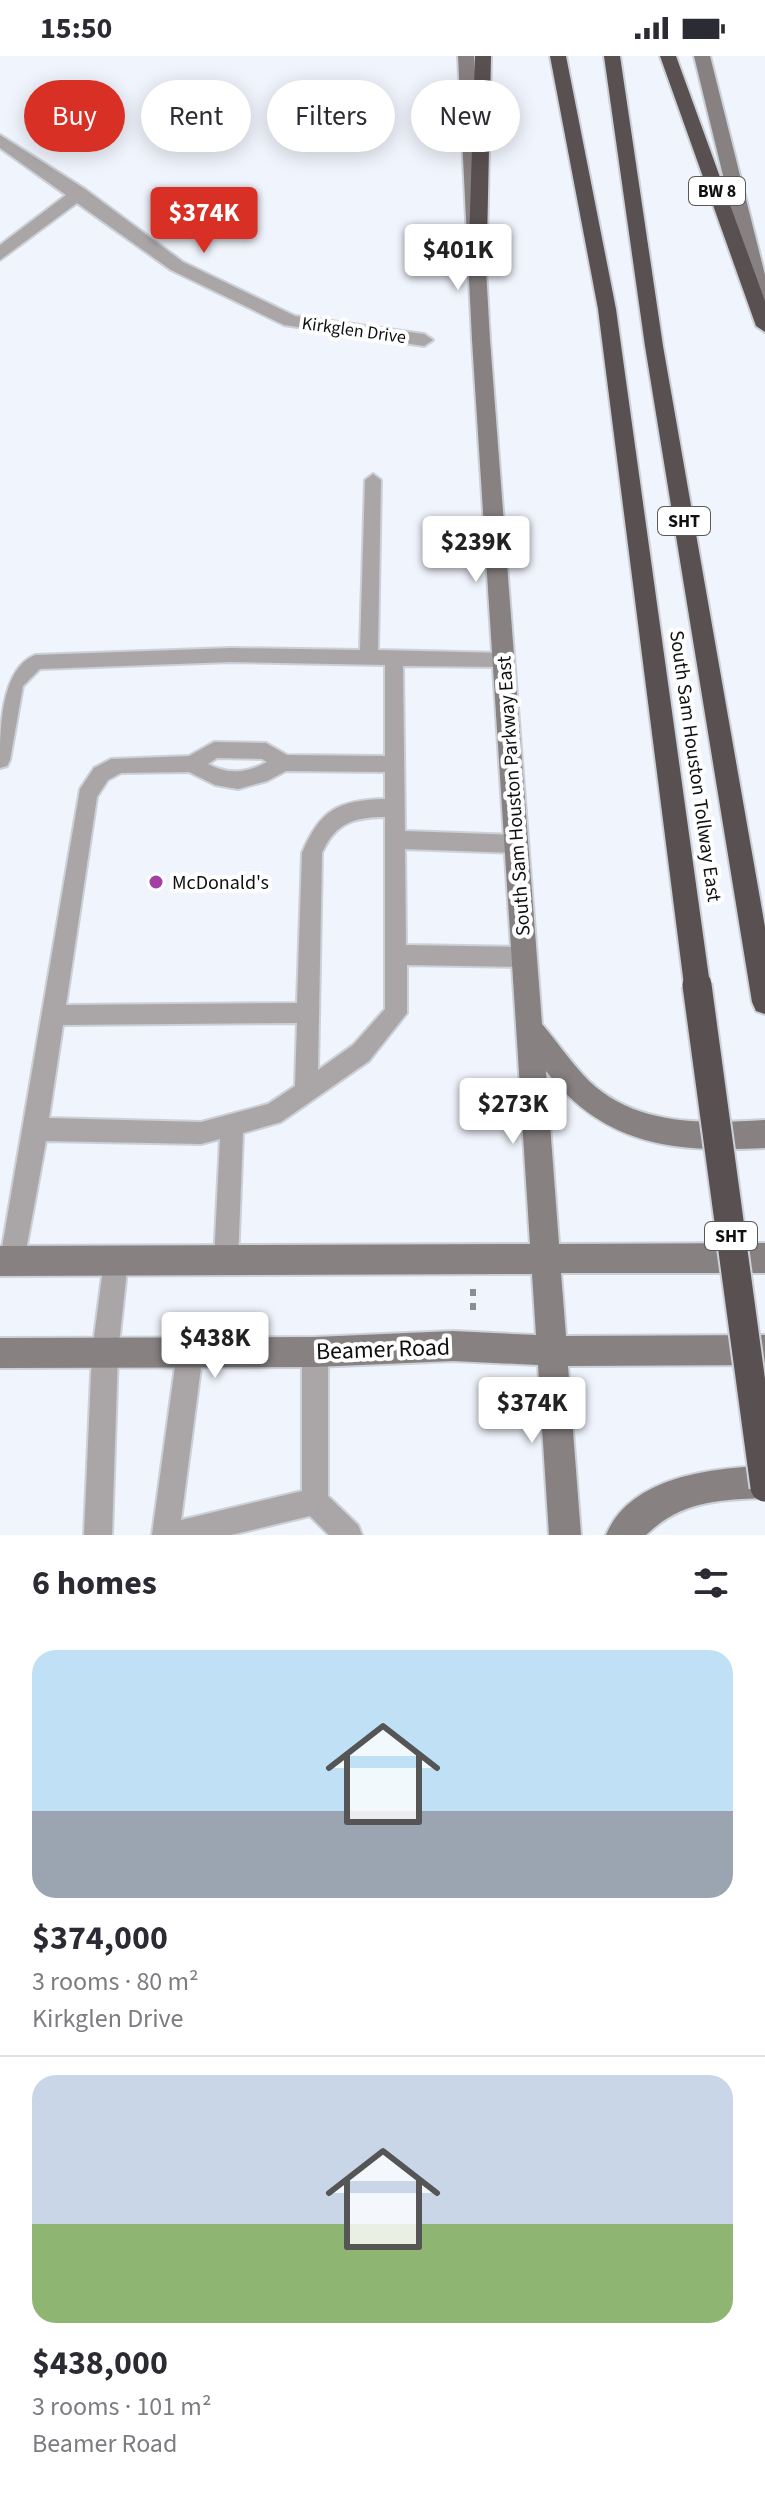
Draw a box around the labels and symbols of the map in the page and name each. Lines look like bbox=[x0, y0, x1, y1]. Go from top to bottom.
road number: BW 8 bbox=[689, 177, 745, 205]
pin: $374K bbox=[148, 187, 260, 255]
pin: $401K bbox=[402, 224, 514, 292]
street label: Kirkglen Drive bbox=[300, 311, 408, 350]
road number: SHT bbox=[658, 507, 710, 535]
pin: $239K bbox=[420, 516, 532, 584]
street label: South Sam Houston Tollway East bbox=[662, 629, 728, 904]
street label: South Sam Houston Parkway East bbox=[490, 655, 538, 937]
place label: McDonald's bbox=[172, 869, 269, 897]
marker: McDonald's bbox=[147, 873, 165, 891]
pin: $273K bbox=[457, 1078, 569, 1146]
road number: SHT bbox=[705, 1222, 757, 1250]
pin: $438K bbox=[159, 1312, 271, 1380]
street label: Beamer Road bbox=[315, 1330, 451, 1369]
pin: $374K bbox=[476, 1377, 588, 1445]

